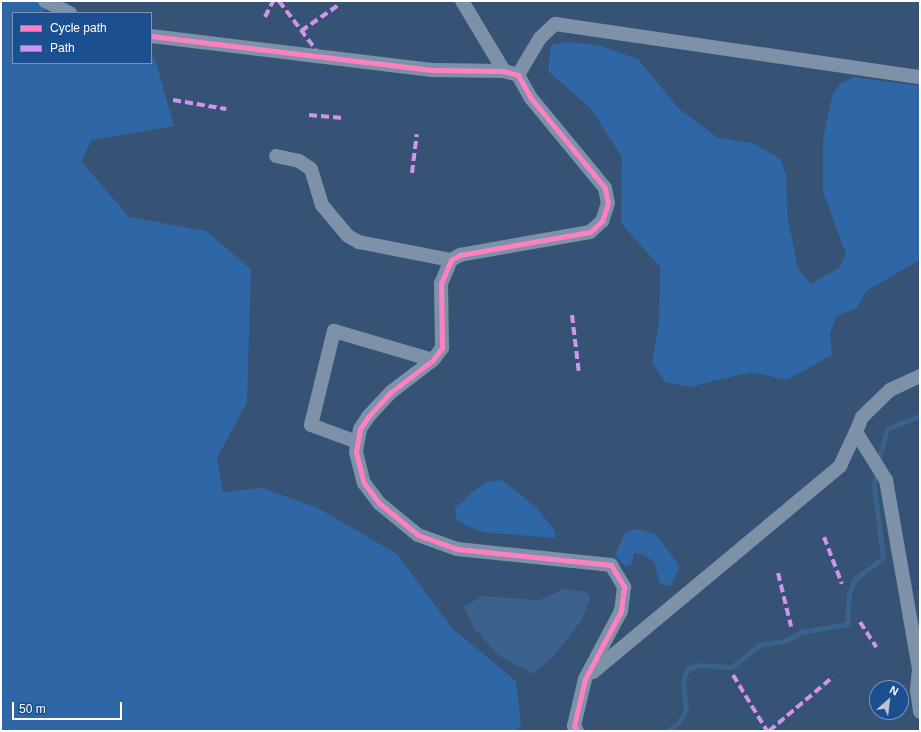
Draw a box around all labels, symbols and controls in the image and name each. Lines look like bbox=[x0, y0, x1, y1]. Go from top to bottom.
legend bbox=[12, 12, 152, 64]
text: Cycle path bbox=[50, 21, 107, 35]
text: Path bbox=[50, 41, 75, 55]
north arrow bbox=[869, 680, 909, 720]
text: N bbox=[888, 683, 900, 697]
scale bar bbox=[14, 694, 124, 720]
text: 50 m bbox=[19, 702, 46, 716]

